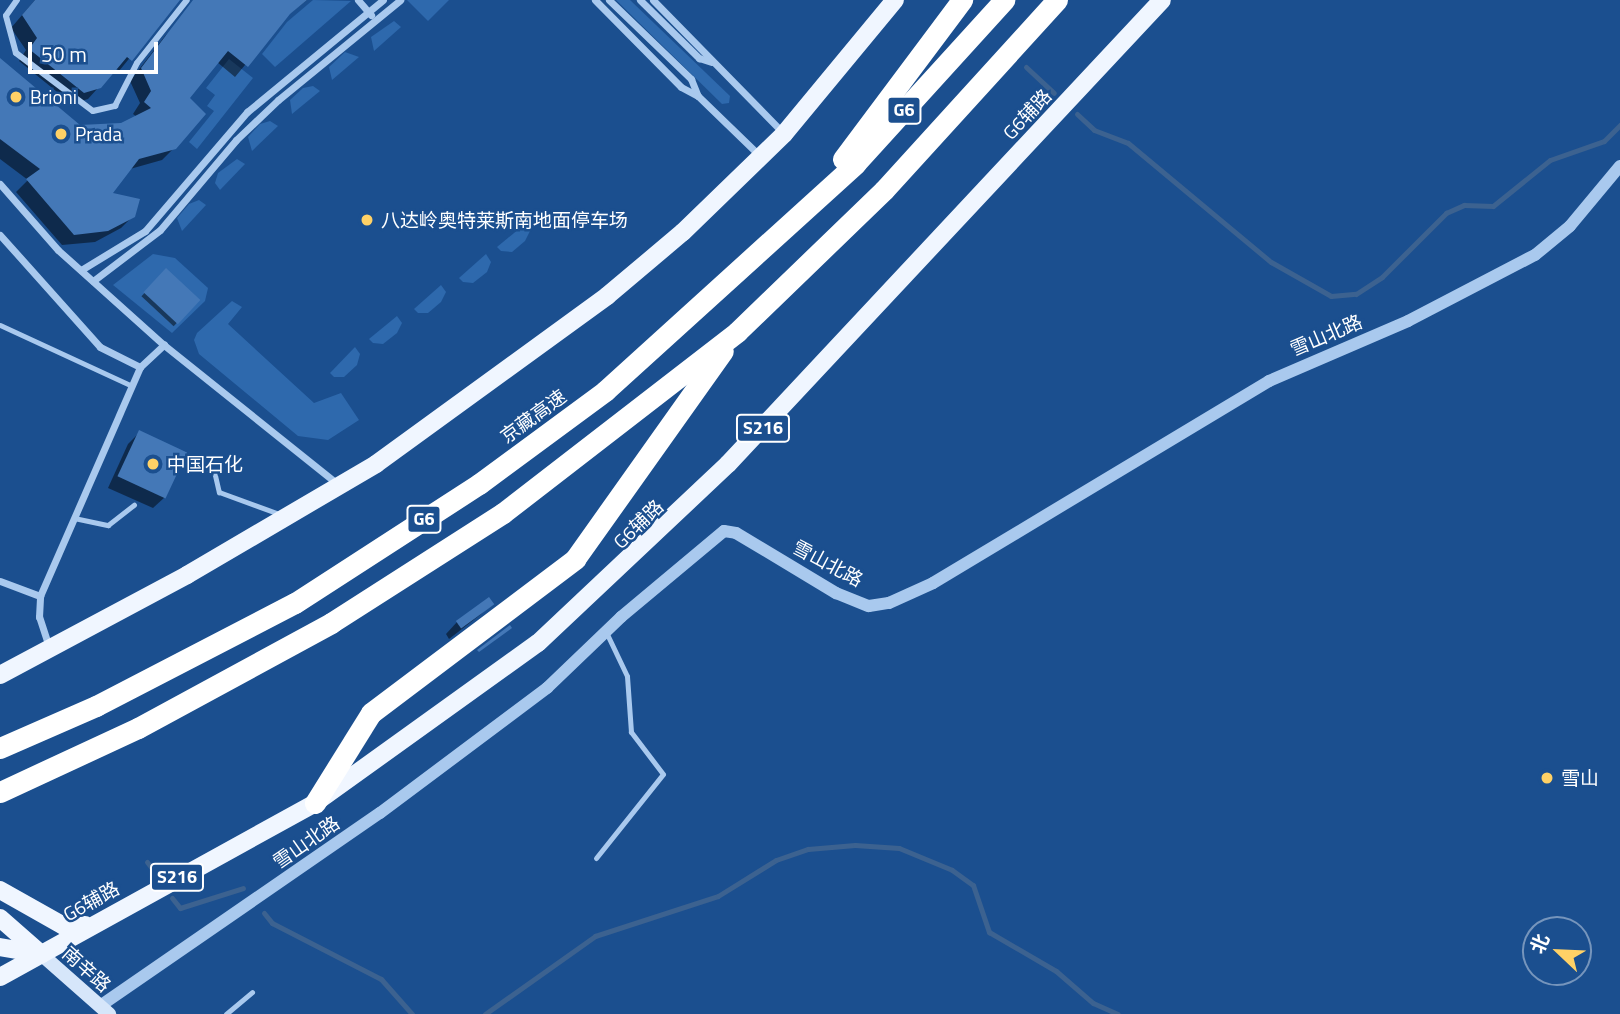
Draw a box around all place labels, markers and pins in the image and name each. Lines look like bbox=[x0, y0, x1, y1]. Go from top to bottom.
place label: Brioni bbox=[30, 86, 77, 108]
marker: Brioni bbox=[8, 89, 24, 105]
place label: Prada bbox=[75, 123, 122, 145]
marker: Prada bbox=[53, 126, 69, 142]
place label: 八达岭奥特莱斯南地面停车场 bbox=[381, 209, 628, 231]
marker: 八达岭奥特莱斯南地面停车场 bbox=[359, 212, 375, 228]
place label: 中国石化 bbox=[167, 453, 243, 475]
marker: 中国石化 bbox=[145, 456, 161, 472]
place label: 雪山 bbox=[1561, 767, 1599, 789]
marker: 雪山 bbox=[1539, 770, 1555, 786]

